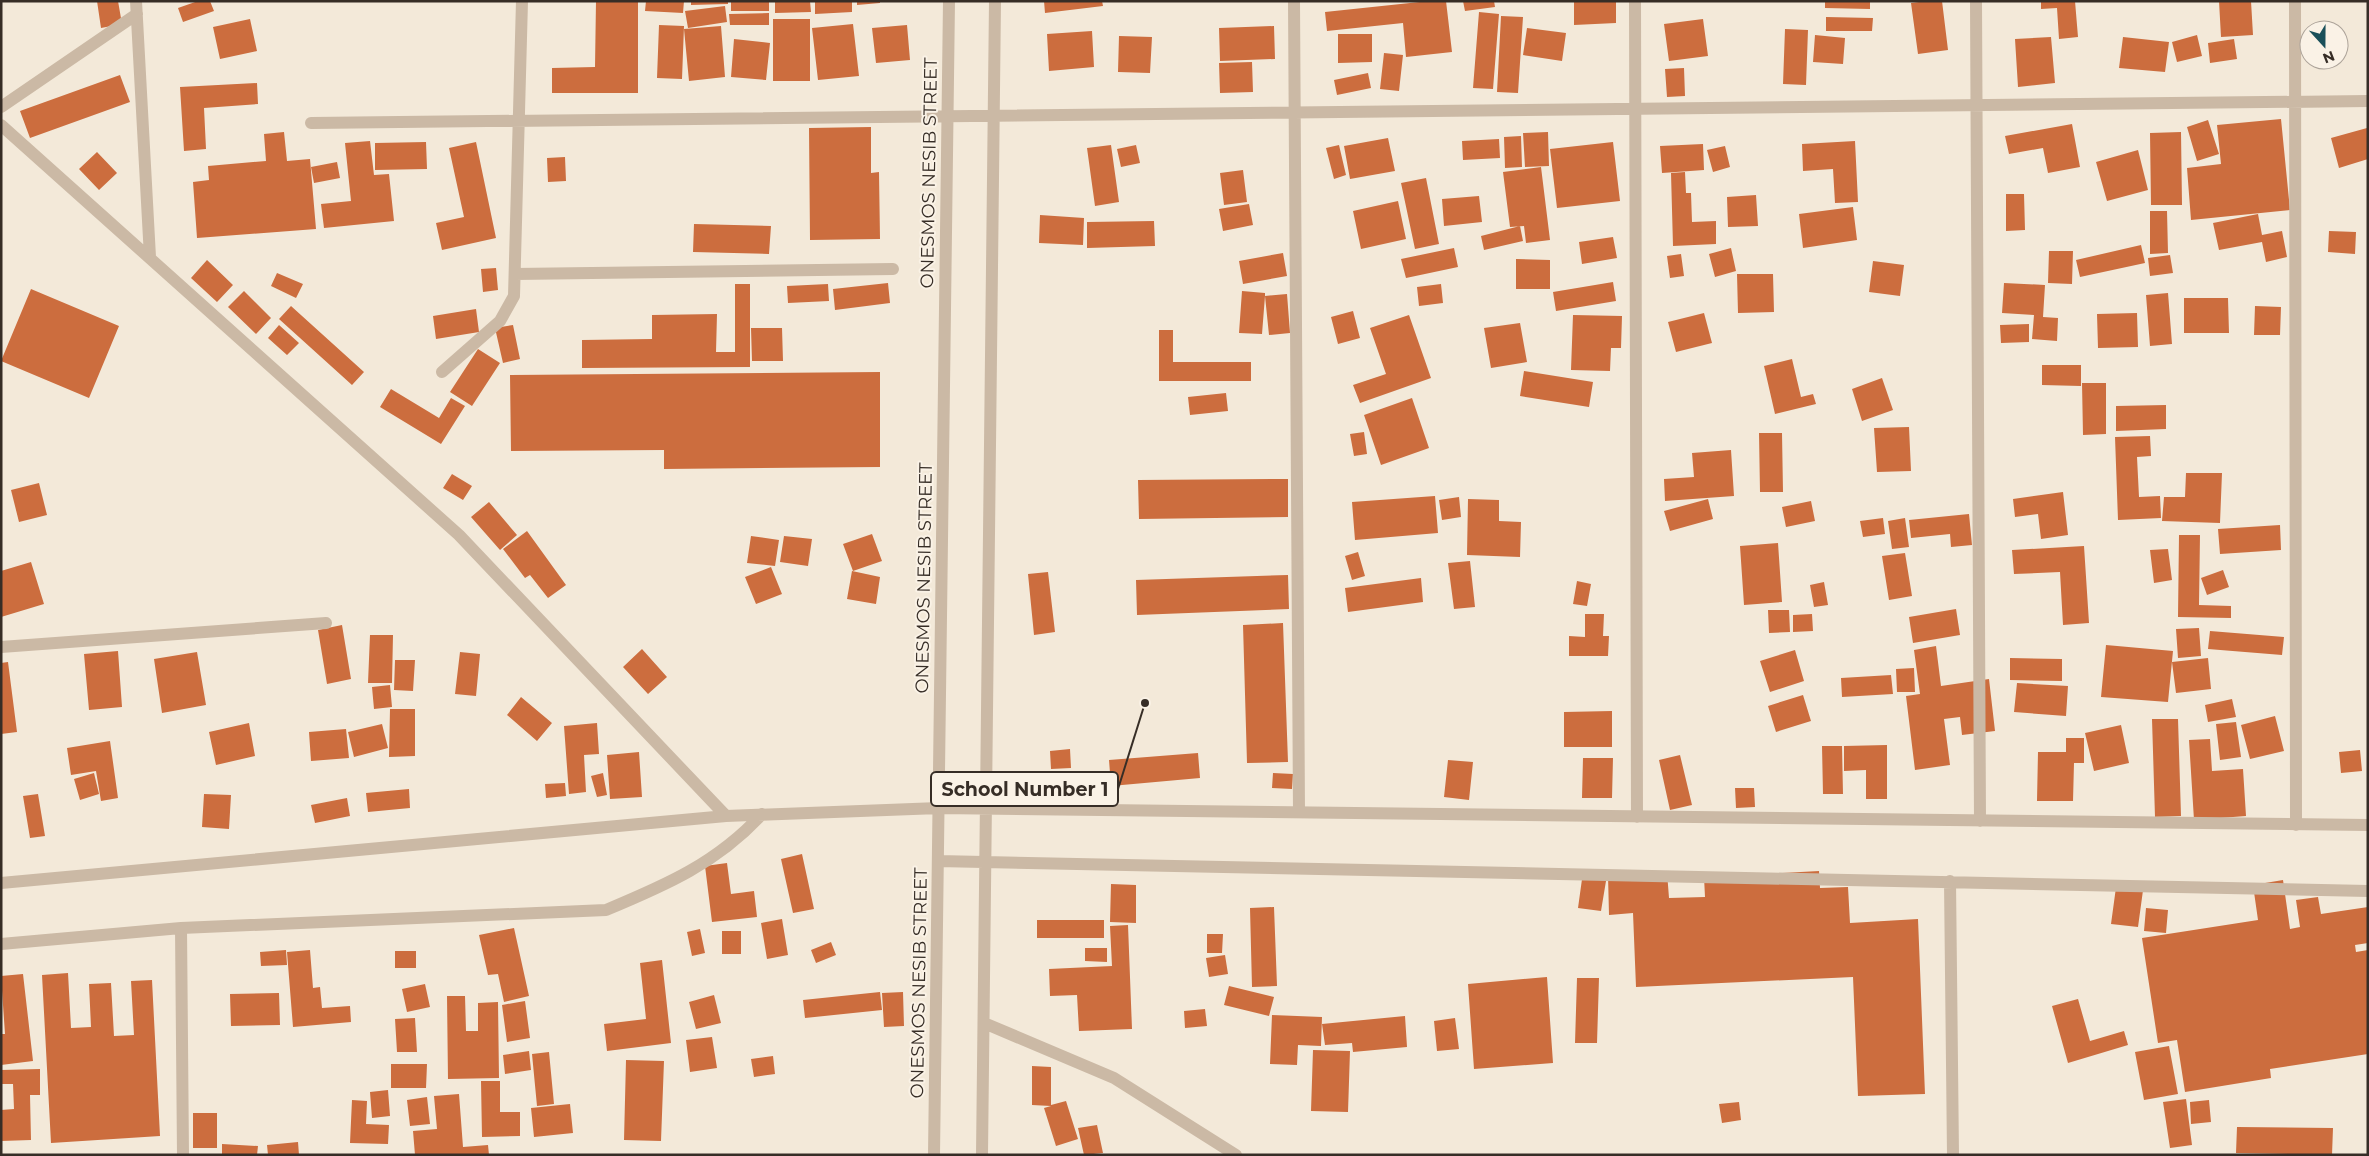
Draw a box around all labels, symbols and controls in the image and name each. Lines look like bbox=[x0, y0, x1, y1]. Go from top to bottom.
north arrow bbox=[2299, 20, 2349, 70]
text: N bbox=[2320, 47, 2337, 68]
street label: ONESMOS NESIB STREET bbox=[916, 57, 942, 289]
street label: ONESMOS NESIB STREET bbox=[911, 462, 937, 694]
callout: School Number 1 bbox=[931, 772, 1118, 806]
text: School Number 1 bbox=[942, 778, 1108, 801]
street label: ONESMOS NESIB STREET bbox=[906, 867, 932, 1099]

